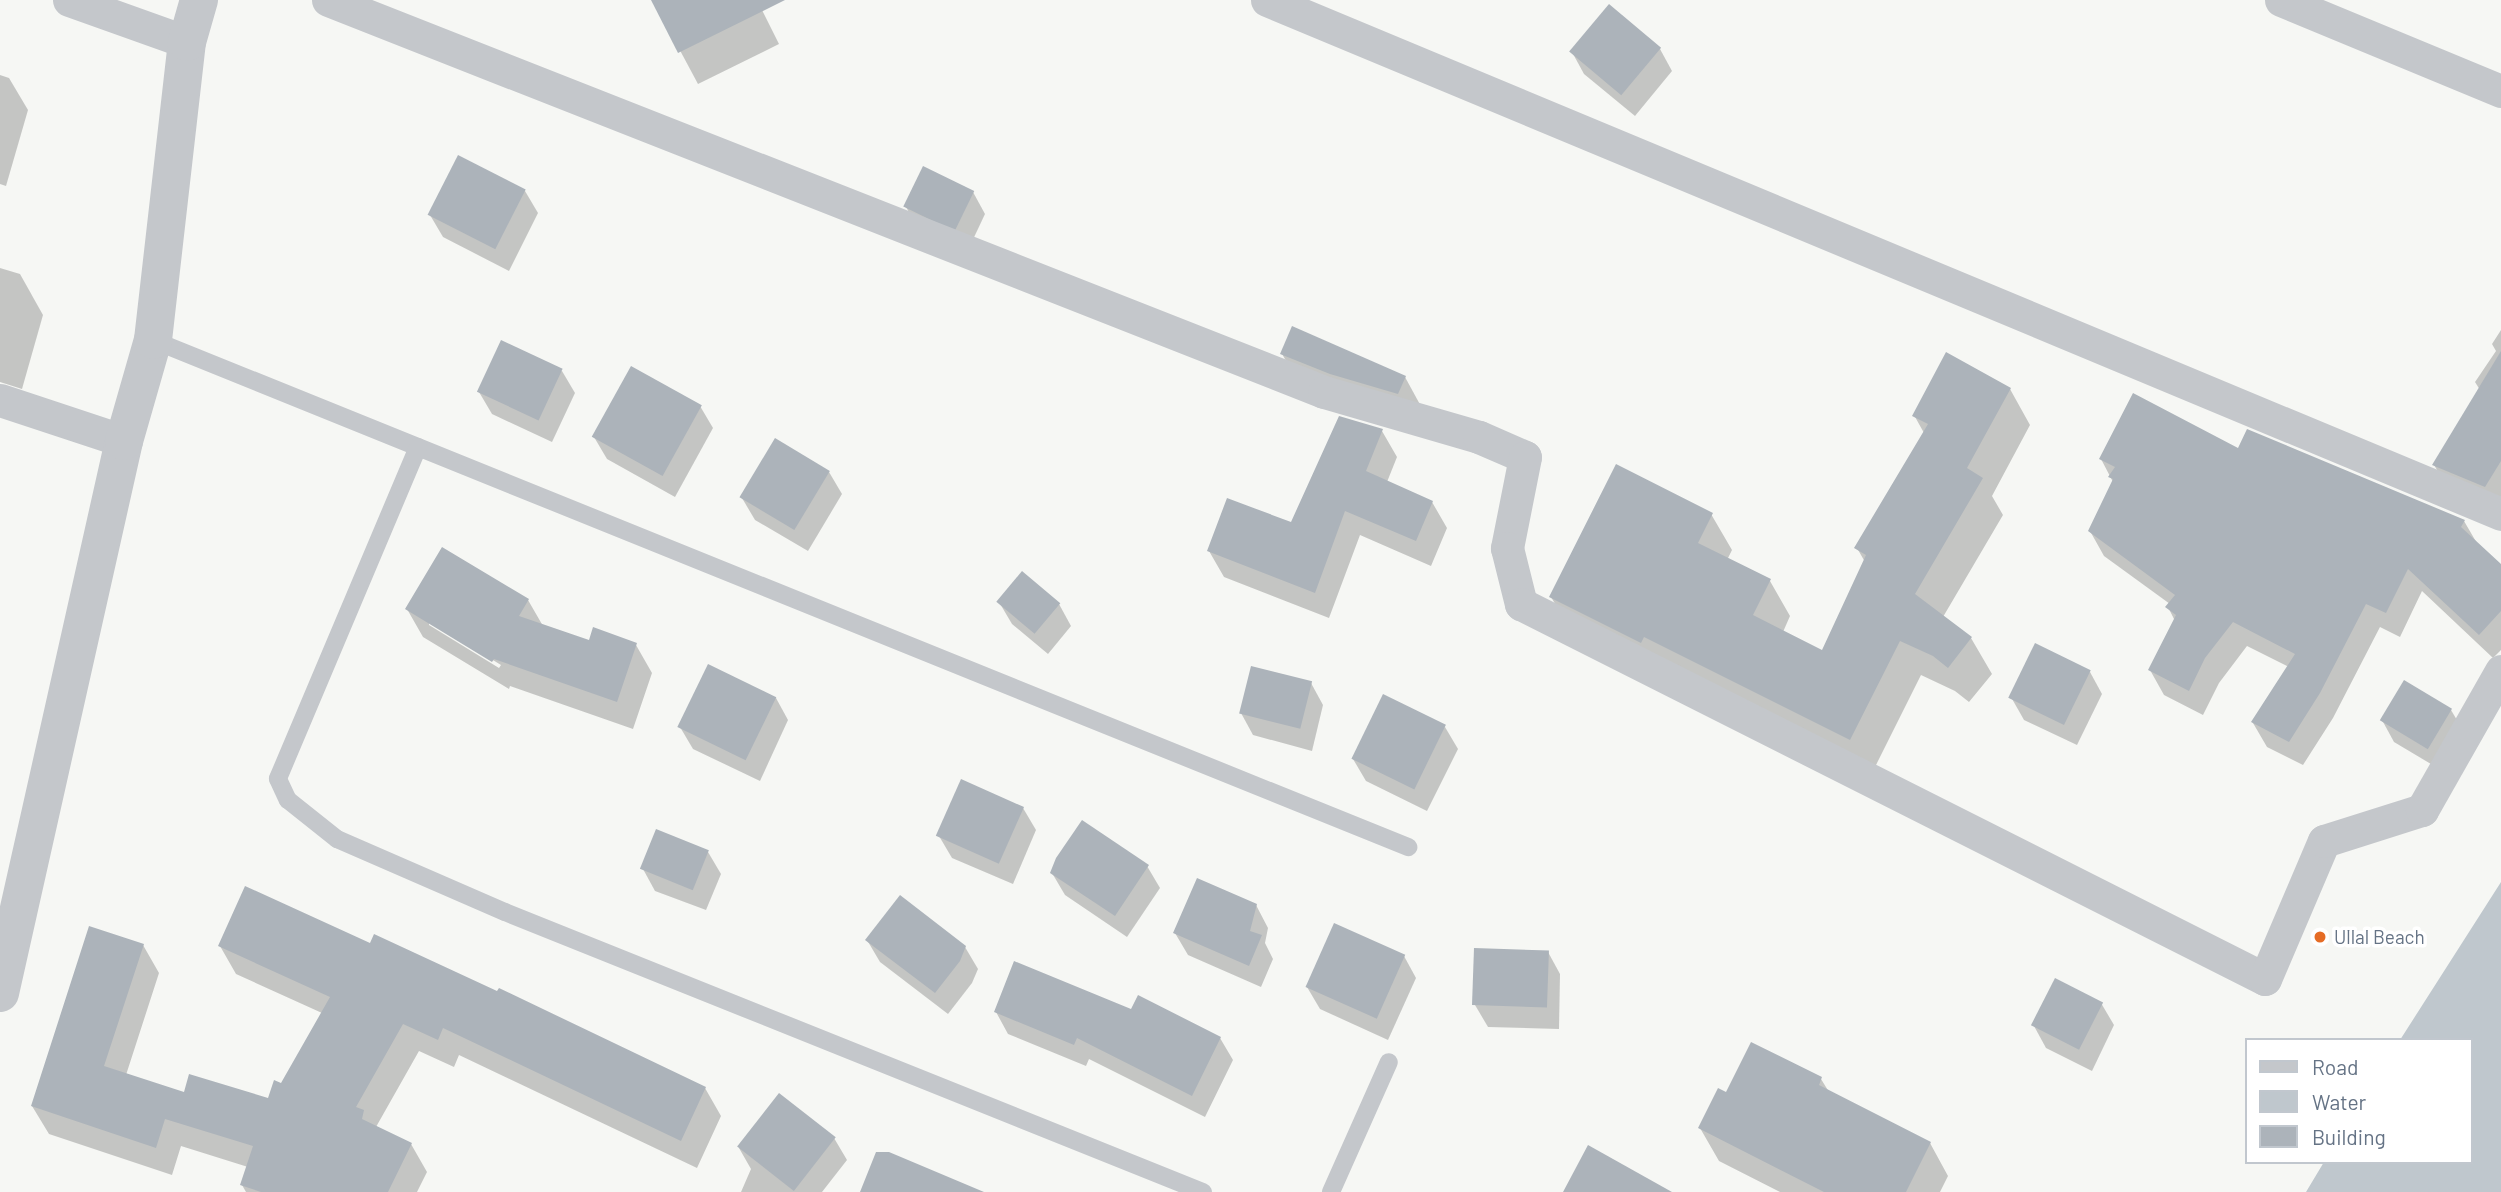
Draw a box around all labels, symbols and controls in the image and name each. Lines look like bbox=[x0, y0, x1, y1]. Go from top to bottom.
place label: Ullal Beach bbox=[2334, 926, 2425, 948]
marker: Ullal Beach bbox=[2312, 929, 2328, 945]
legend bbox=[2246, 1038, 2473, 1164]
text: Road bbox=[2312, 1054, 2358, 1079]
text: Water bbox=[2312, 1089, 2366, 1114]
text: Building bbox=[2312, 1124, 2386, 1149]

